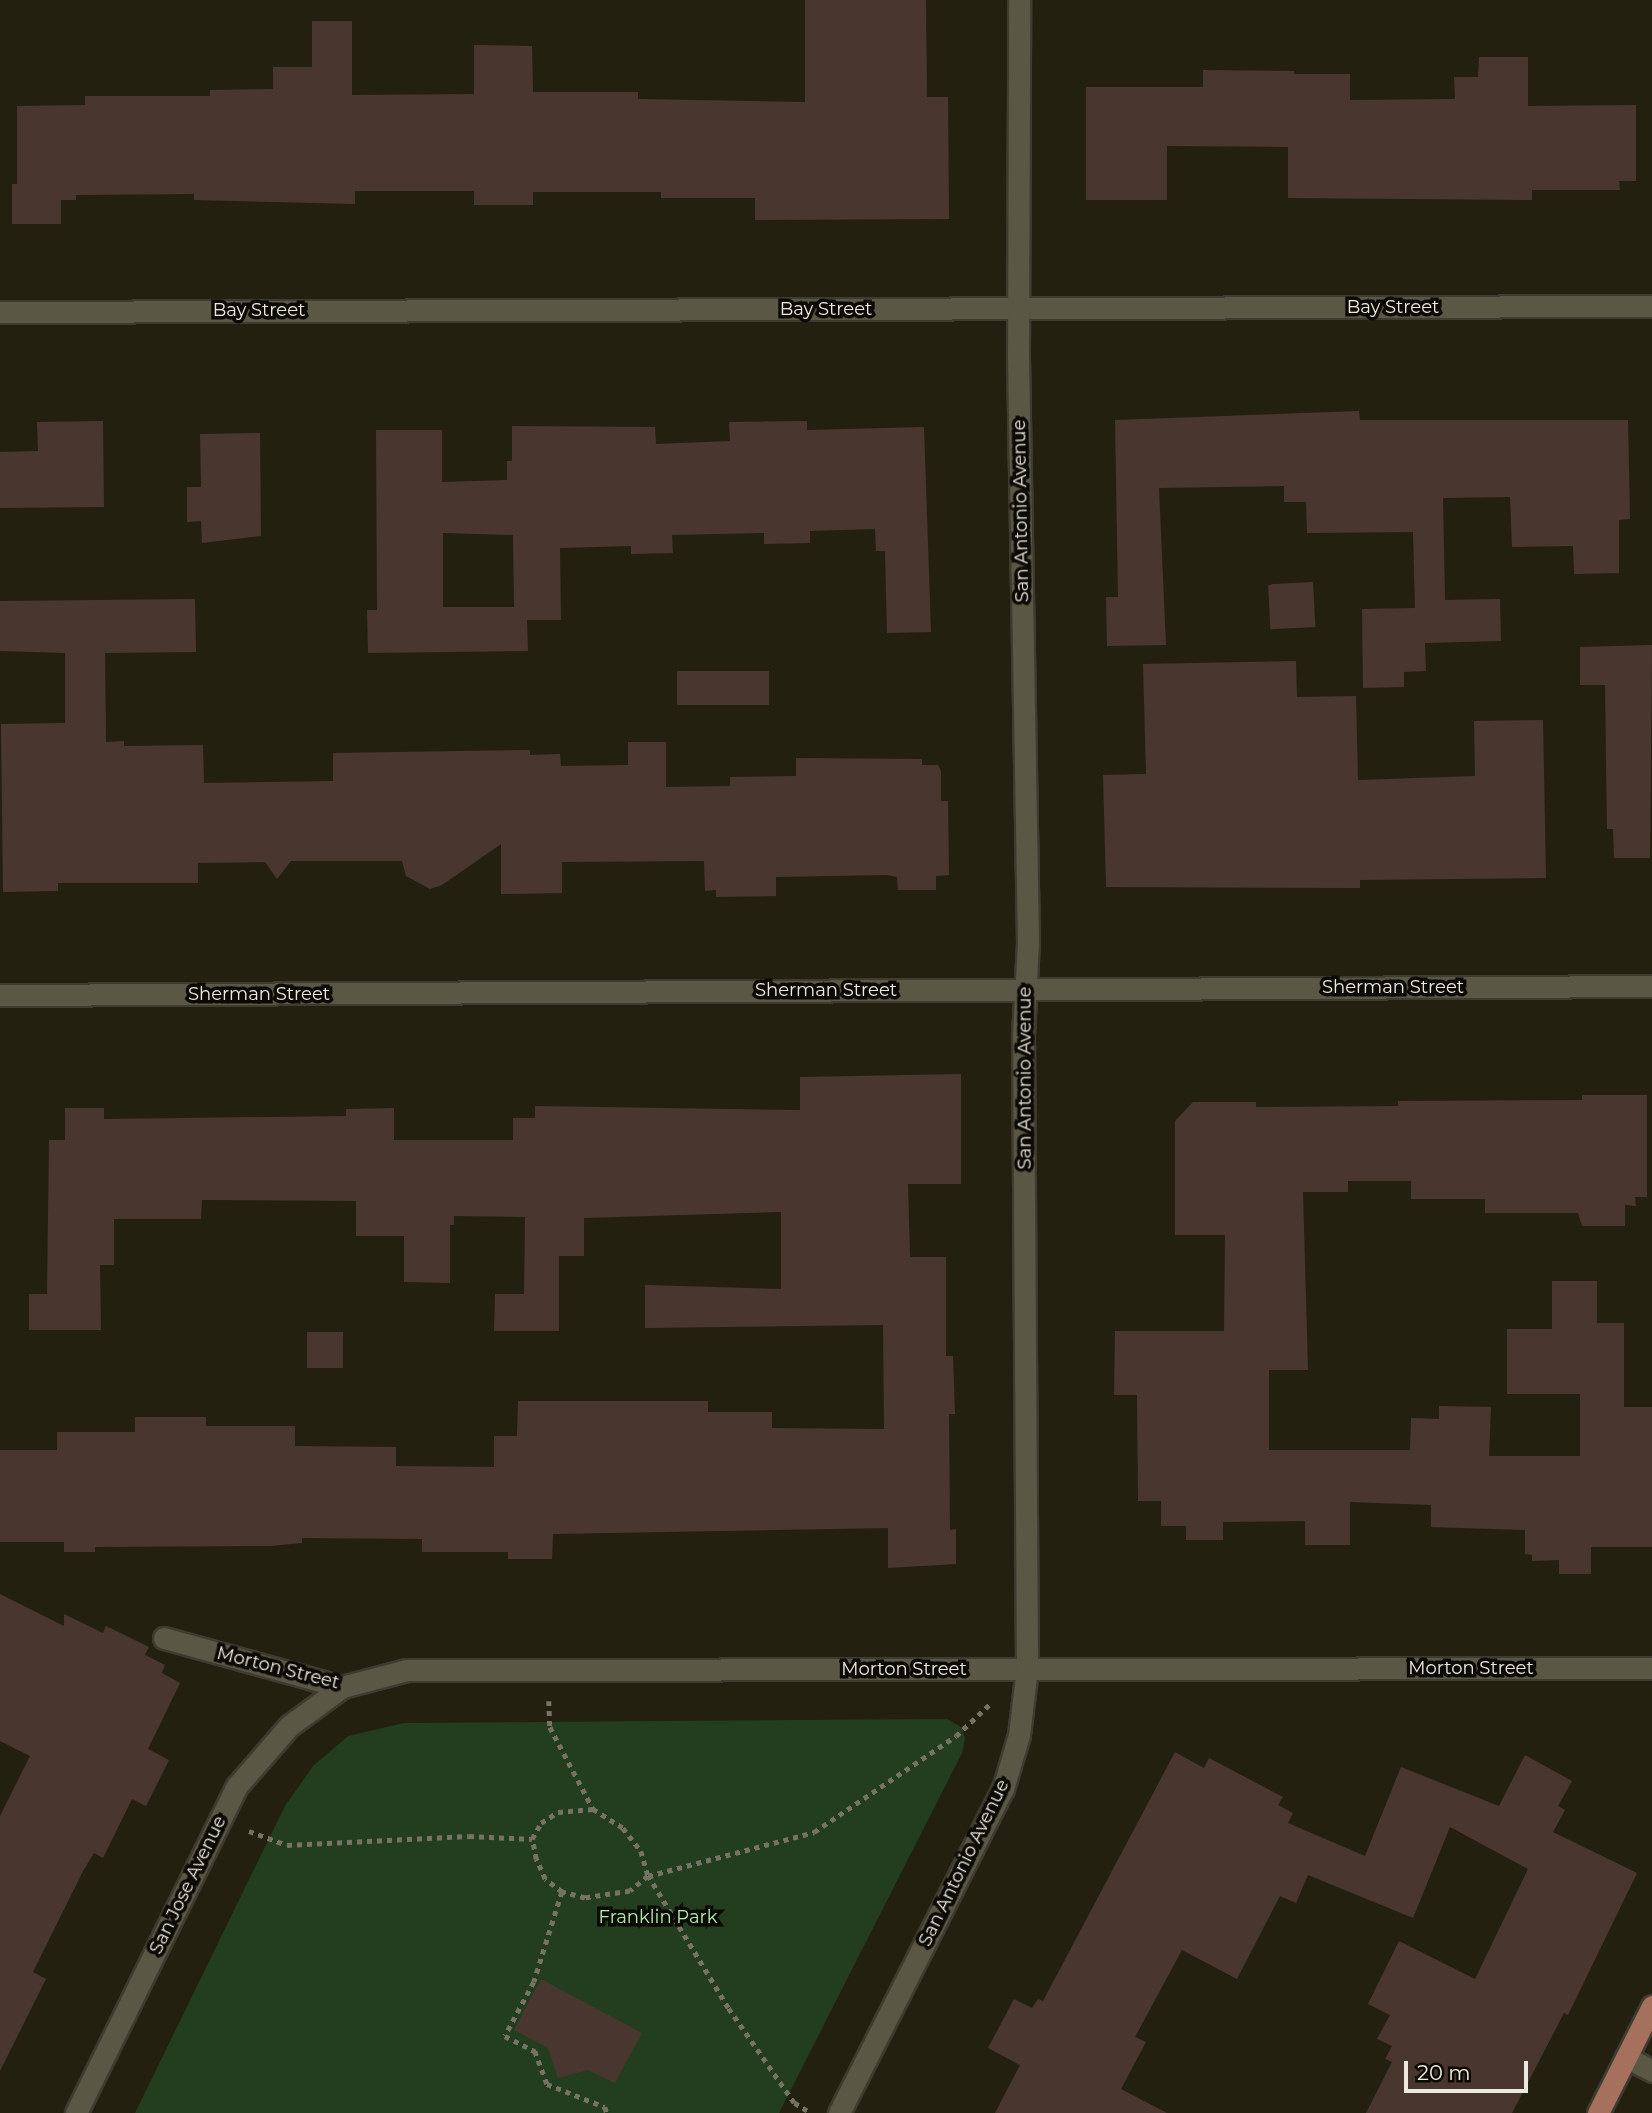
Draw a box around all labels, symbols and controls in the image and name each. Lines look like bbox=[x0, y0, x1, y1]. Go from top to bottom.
street label: Bay Street bbox=[1347, 296, 1439, 318]
street label: Bay Street bbox=[780, 298, 872, 320]
street label: Bay Street bbox=[213, 299, 305, 321]
street label: San Antonio Avenue bbox=[1009, 419, 1033, 603]
street label: Sherman Street bbox=[1322, 976, 1464, 998]
street label: Sherman Street bbox=[755, 979, 897, 1001]
street label: Sherman Street bbox=[188, 983, 330, 1005]
street label: San Antonio Avenue bbox=[1014, 987, 1036, 1169]
street label: Morton Street bbox=[214, 1642, 342, 1694]
street label: Morton Street bbox=[1408, 1657, 1534, 1679]
street label: Morton Street bbox=[841, 1658, 967, 1680]
street label: San Antonio Avenue bbox=[914, 1776, 1014, 1950]
street label: San Jose Avenue bbox=[145, 1812, 231, 1958]
park label: Franklin Park bbox=[599, 1906, 717, 1928]
scale bar bbox=[1407, 2046, 1531, 2090]
text: 20 m bbox=[1417, 2060, 1471, 2085]

